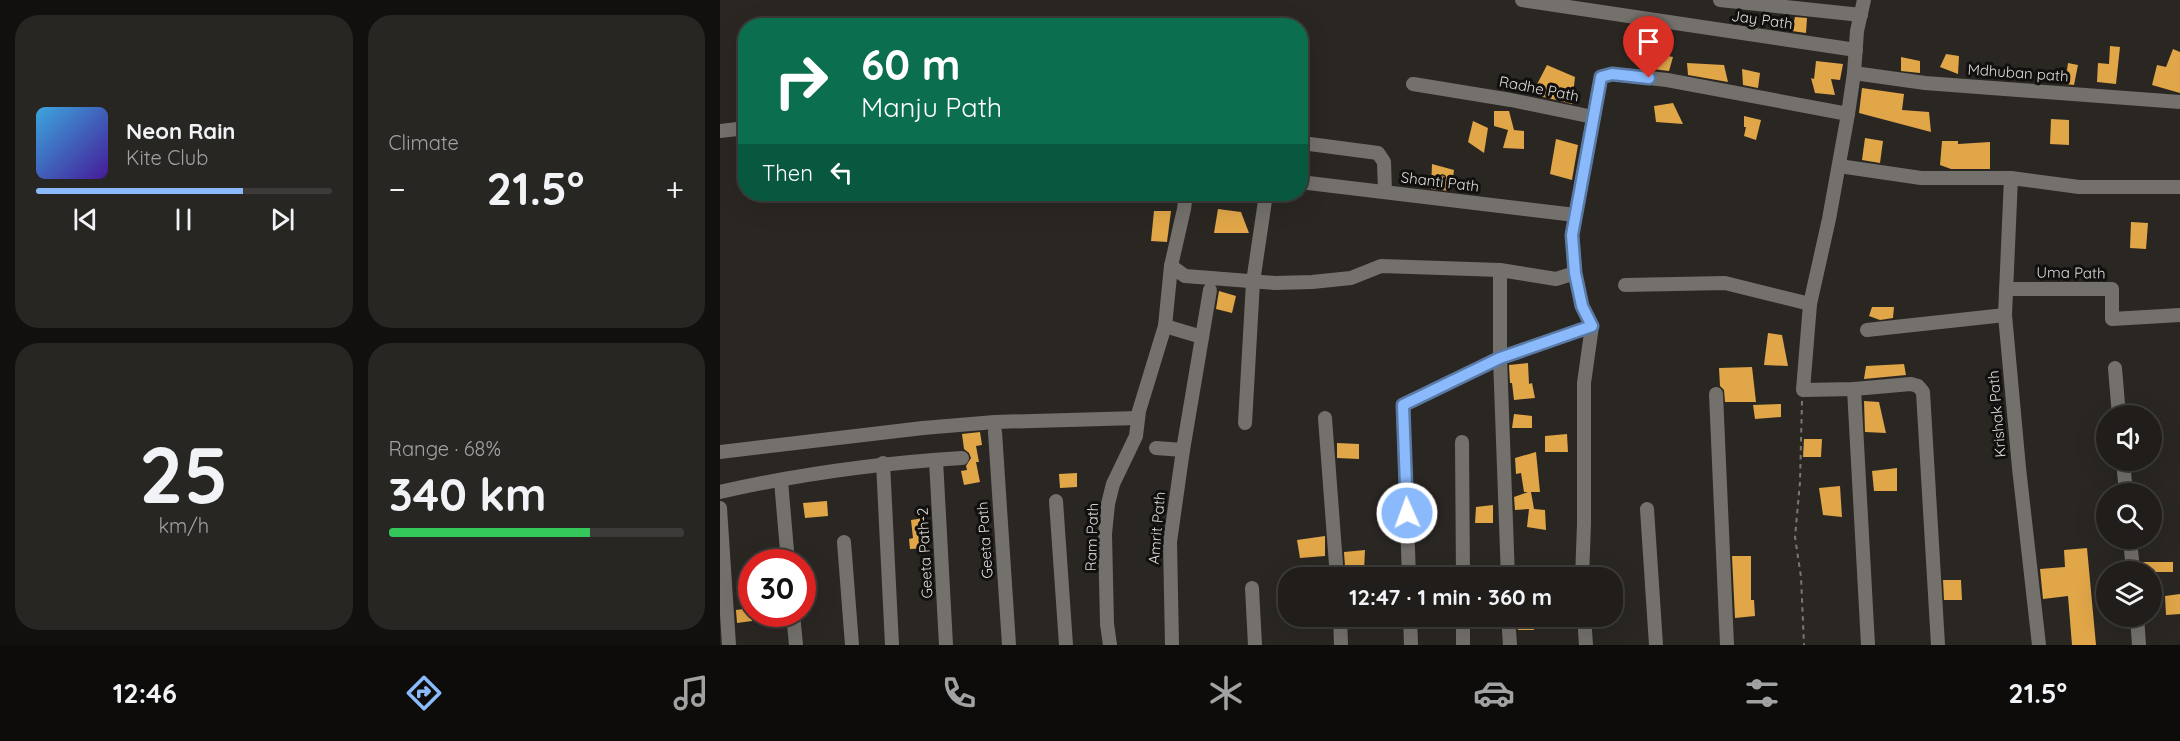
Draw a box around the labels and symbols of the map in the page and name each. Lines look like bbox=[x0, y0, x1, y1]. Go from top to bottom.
street label: Jay Path bbox=[1730, 6, 1794, 33]
pin bbox=[1623, 16, 1674, 78]
street label: Mdhuban path bbox=[1967, 59, 2069, 86]
street label: Radhe Path bbox=[1498, 71, 1581, 106]
street label: Shanti Path bbox=[1400, 167, 1480, 196]
street label: Uma Path bbox=[2036, 262, 2106, 283]
street label: Krishak Path bbox=[1983, 370, 2010, 458]
position arrow bbox=[1375, 481, 1439, 545]
street label: Amrit Path bbox=[1144, 491, 1169, 565]
street label: Geeta Path bbox=[972, 501, 997, 579]
street label: Ram Path bbox=[1081, 502, 1102, 572]
street label: Geeta Path-2 bbox=[913, 507, 936, 599]
speed limit sign: 30 bbox=[738, 549, 816, 627]

